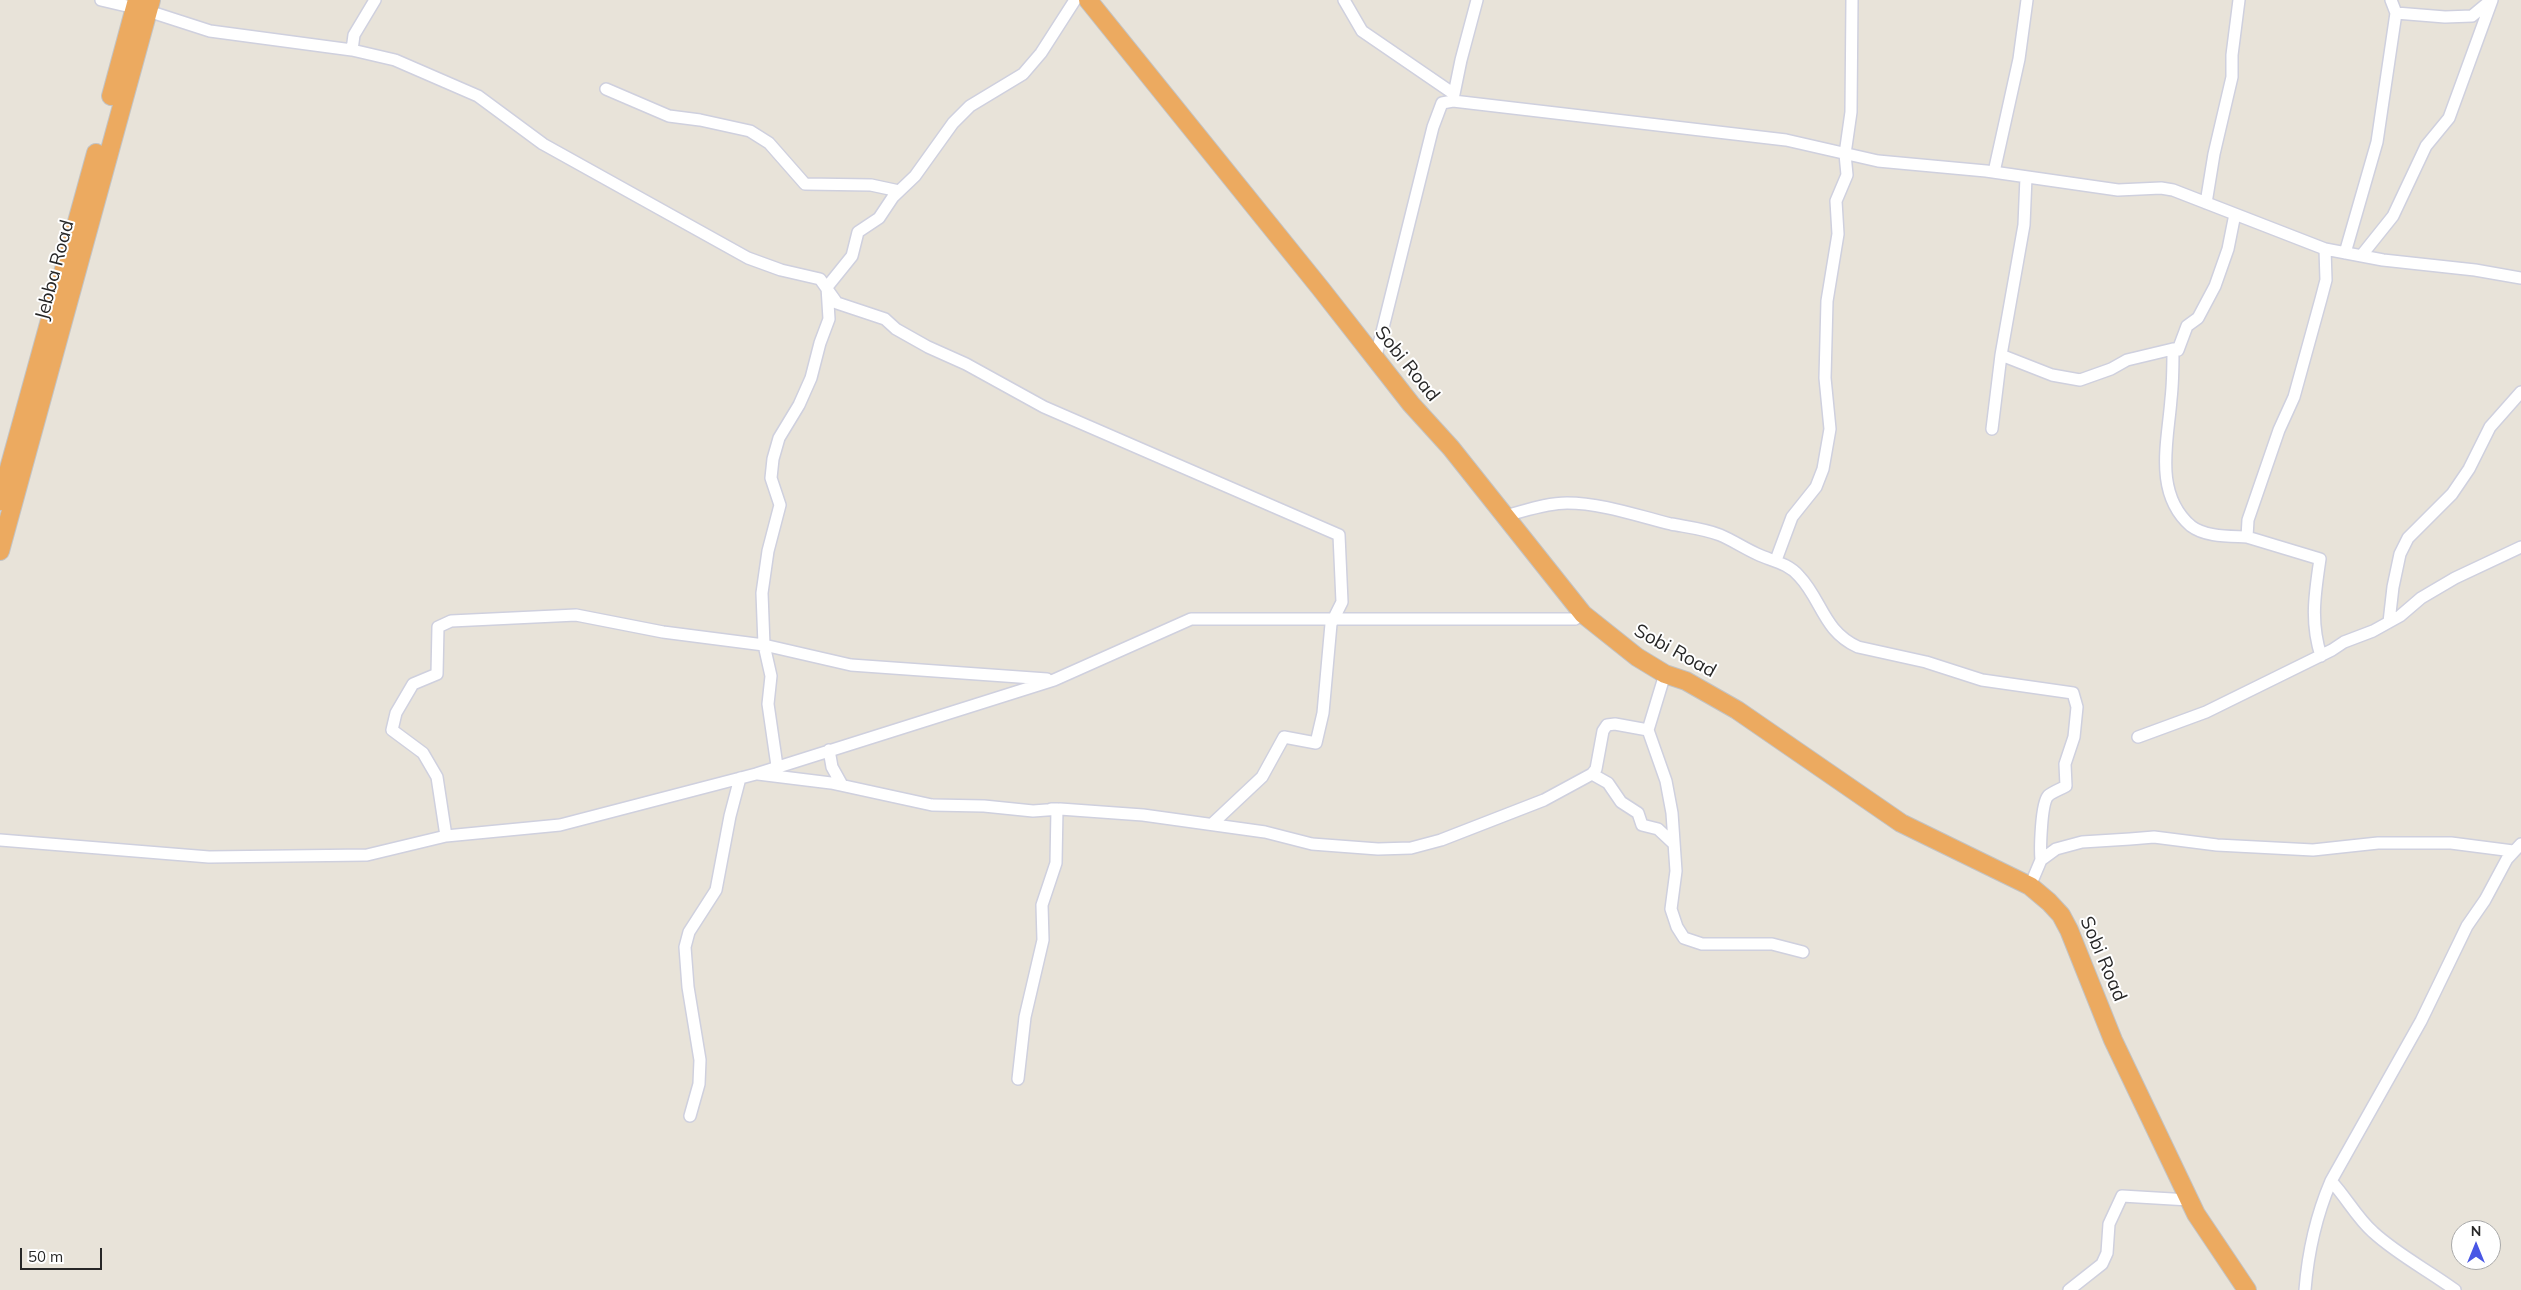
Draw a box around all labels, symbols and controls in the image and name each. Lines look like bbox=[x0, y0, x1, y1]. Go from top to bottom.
street label: Jebba Road bbox=[31, 218, 79, 322]
street label: Sobi Road bbox=[1370, 322, 1444, 406]
street label: Sobi Road bbox=[1630, 619, 1720, 683]
street label: Sobi Road bbox=[2075, 913, 2131, 1005]
north arrow bbox=[2451, 1220, 2501, 1270]
text: N bbox=[2471, 1222, 2481, 1240]
scale bar bbox=[22, 1238, 105, 1270]
text: 50 m bbox=[28, 1247, 63, 1266]

